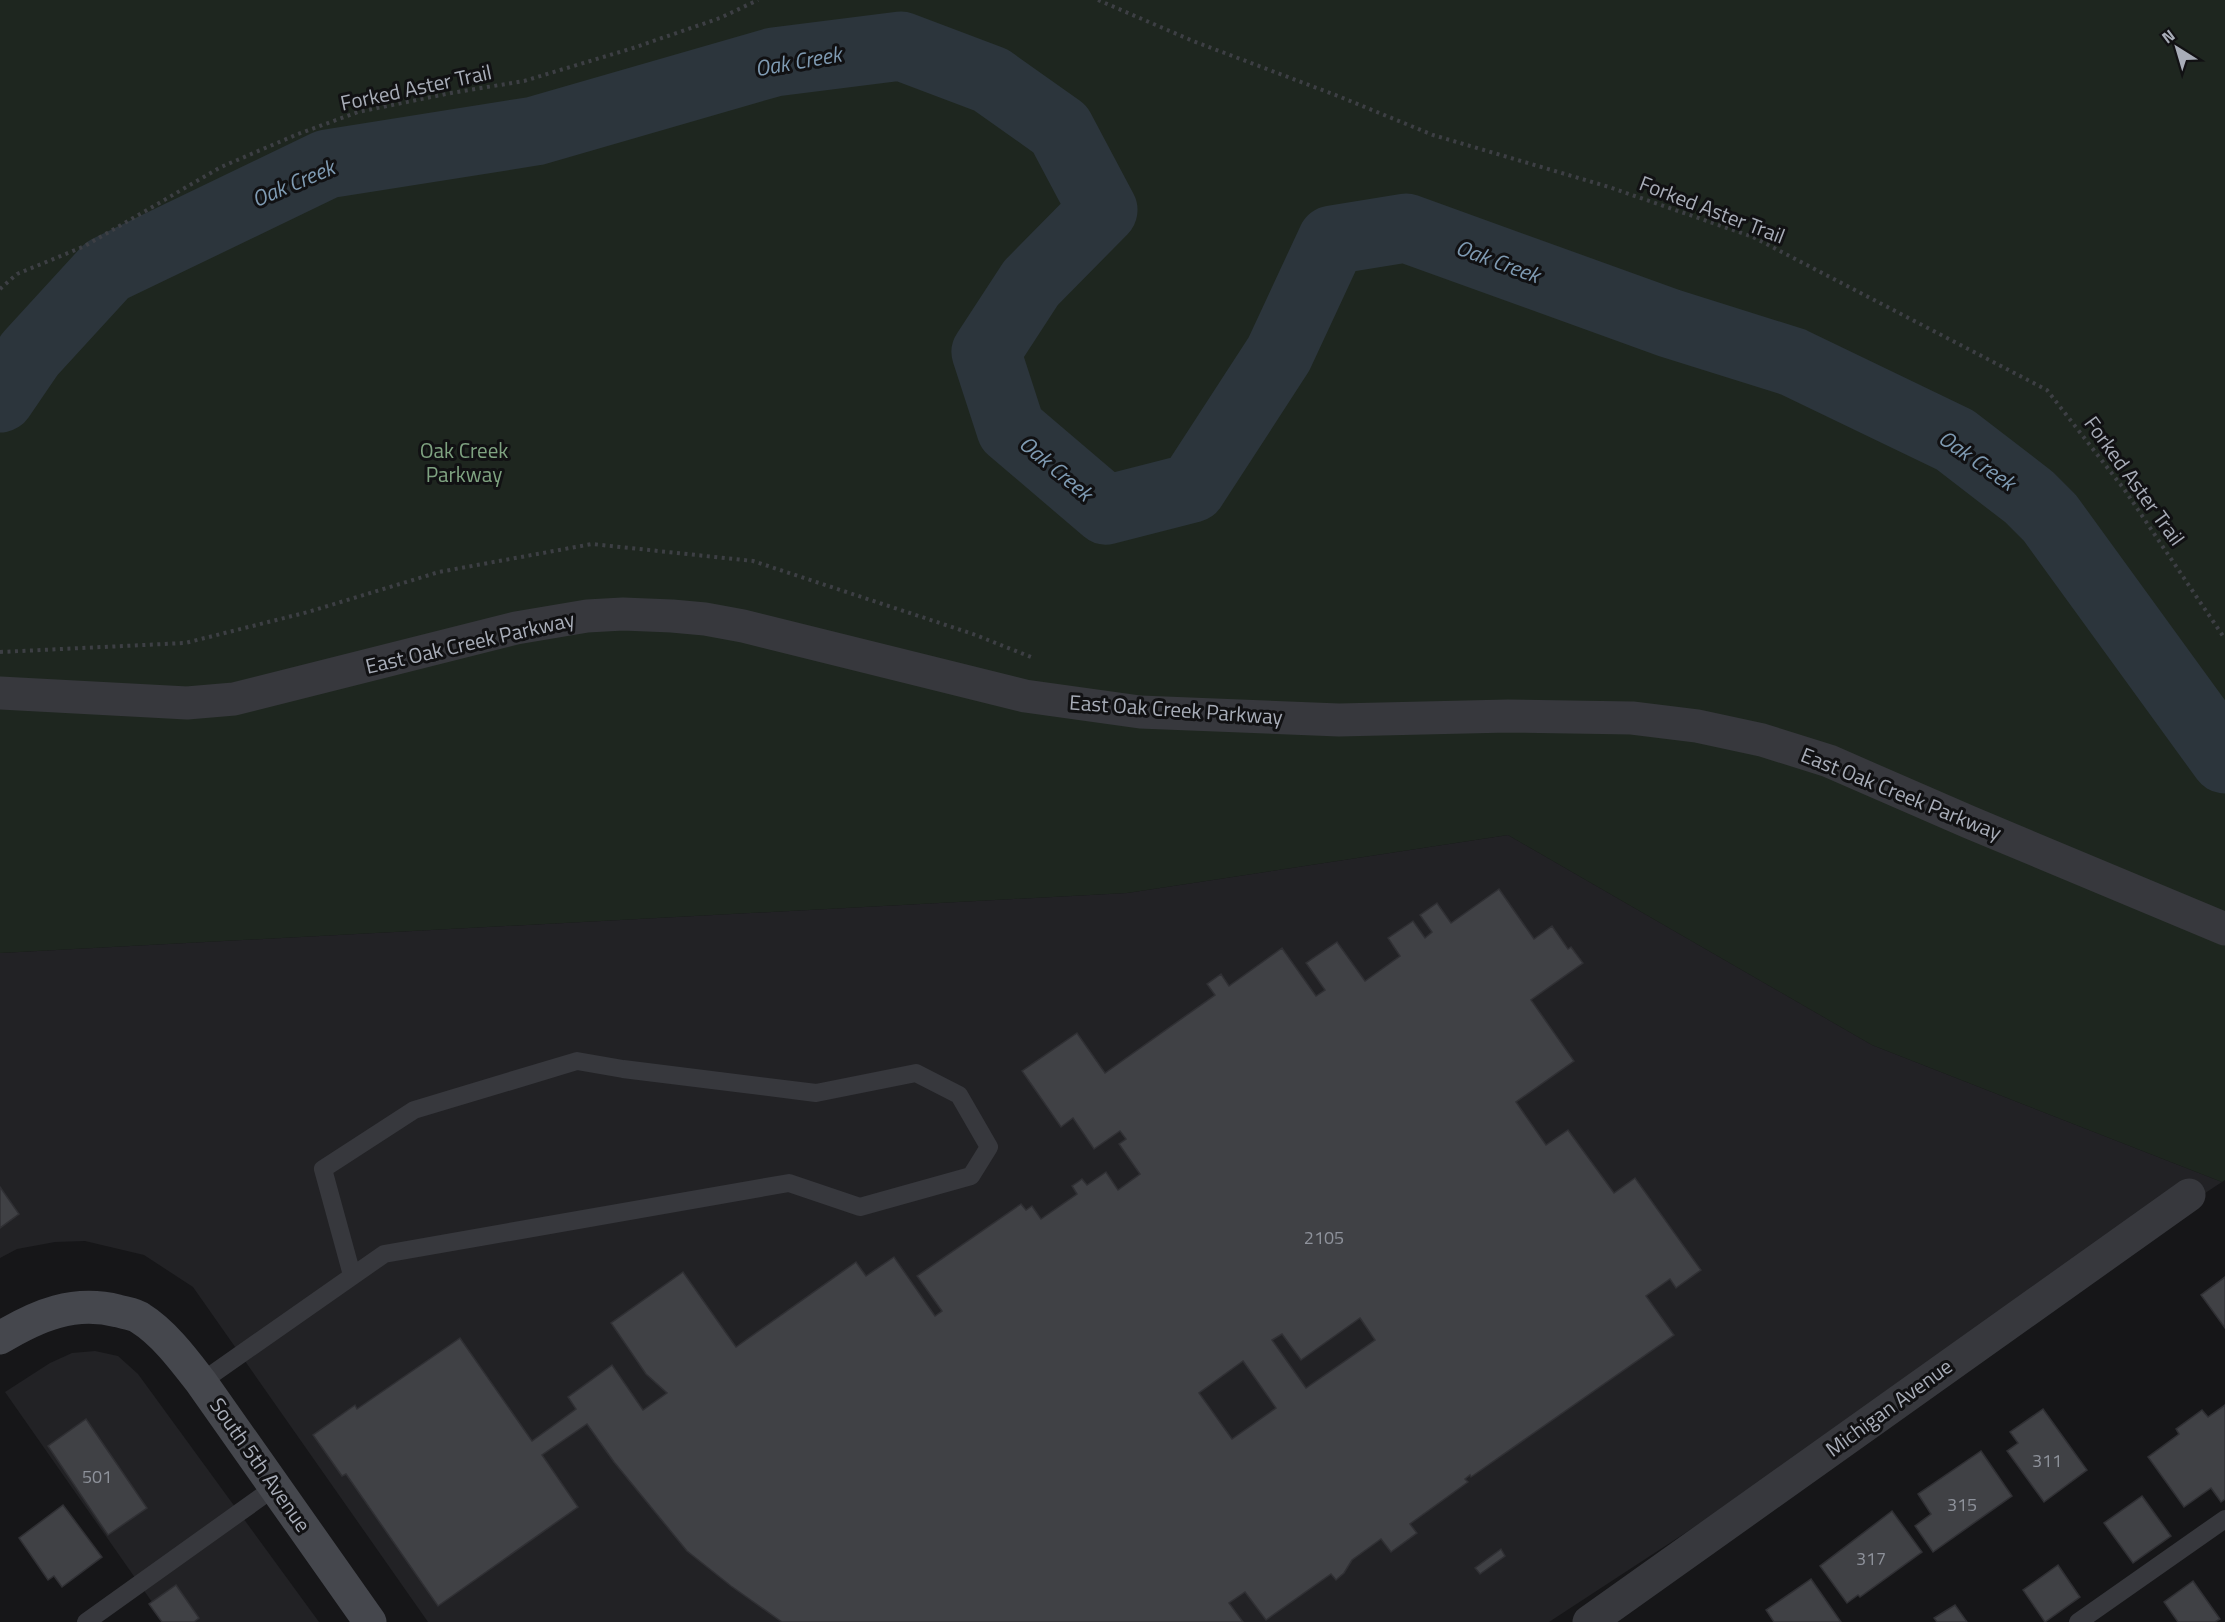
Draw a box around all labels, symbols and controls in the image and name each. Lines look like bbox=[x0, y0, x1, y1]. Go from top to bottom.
north arrow bbox=[2147, 18, 2207, 78]
text: N bbox=[2156, 23, 2180, 49]
water label: Oak Creek bbox=[752, 36, 846, 85]
street label: Forked Aster Trail bbox=[337, 55, 494, 119]
water label: Oak Creek bbox=[246, 149, 342, 216]
street label: Forked Aster Trail bbox=[1635, 167, 1790, 252]
water label: Oak Creek bbox=[1451, 230, 1547, 293]
street label: Forked Aster Trail bbox=[2077, 409, 2193, 552]
water label: Oak Creek bbox=[1931, 421, 2024, 500]
water label: Oak Creek bbox=[1012, 427, 1102, 511]
park label: Oak Creek Parkway bbox=[420, 434, 508, 490]
street label: East Oak Creek Parkway bbox=[362, 602, 578, 682]
street label: East Oak Creek Parkway bbox=[1068, 686, 1284, 732]
street label: East Oak Creek Parkway bbox=[1796, 738, 2007, 848]
house number: 2105 bbox=[1304, 1224, 1344, 1251]
street label: Michigan Avenue bbox=[1818, 1350, 1959, 1464]
street label: South 5th Avenue bbox=[203, 1391, 319, 1538]
house number: 311 bbox=[2032, 1447, 2062, 1474]
house number: 501 bbox=[82, 1463, 112, 1490]
house number: 315 bbox=[1947, 1491, 1977, 1518]
house number: 317 bbox=[1856, 1545, 1886, 1572]

